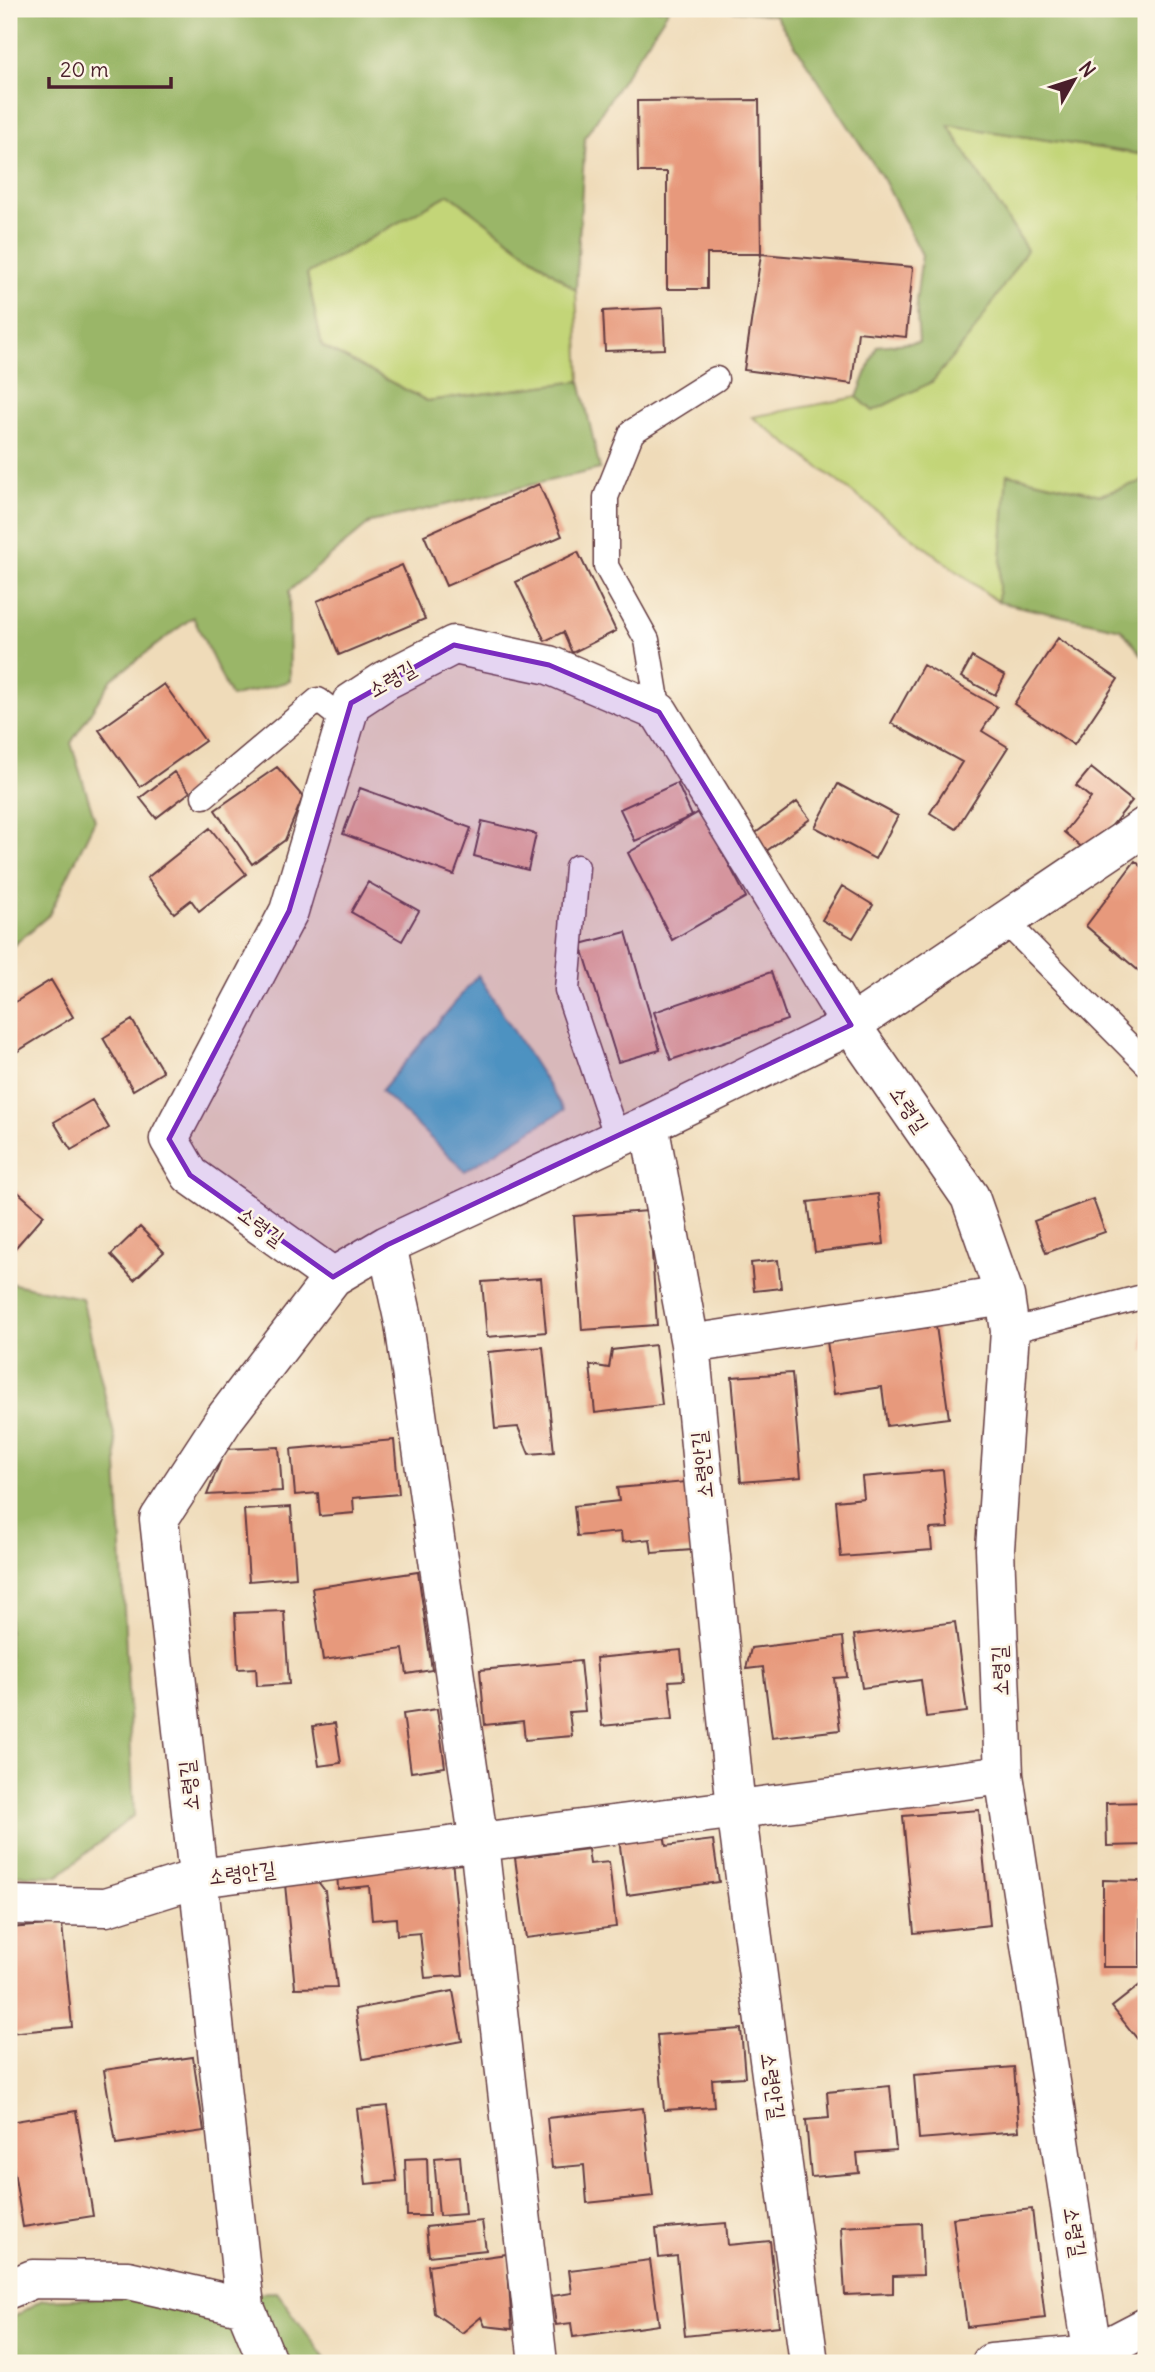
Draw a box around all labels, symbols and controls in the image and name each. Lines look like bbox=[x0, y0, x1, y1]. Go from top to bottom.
scale bar bbox=[49, 46, 172, 90]
north arrow bbox=[1040, 46, 1110, 116]
text: 20 m bbox=[60, 56, 109, 83]
text: N bbox=[1074, 57, 1101, 82]
street label: 소령길 bbox=[363, 654, 421, 703]
street label: 소령길 bbox=[884, 1080, 935, 1137]
street label: 소령길 bbox=[233, 1200, 290, 1251]
street label: 소령안길 bbox=[685, 1430, 718, 1500]
street label: 소령길 bbox=[985, 1645, 1014, 1697]
street label: 소령길 bbox=[172, 1759, 205, 1813]
street label: 소령안길 bbox=[207, 1855, 277, 1890]
street label: 소령안길 bbox=[755, 2051, 792, 2121]
street label: 소령길 bbox=[1058, 2205, 1093, 2259]

